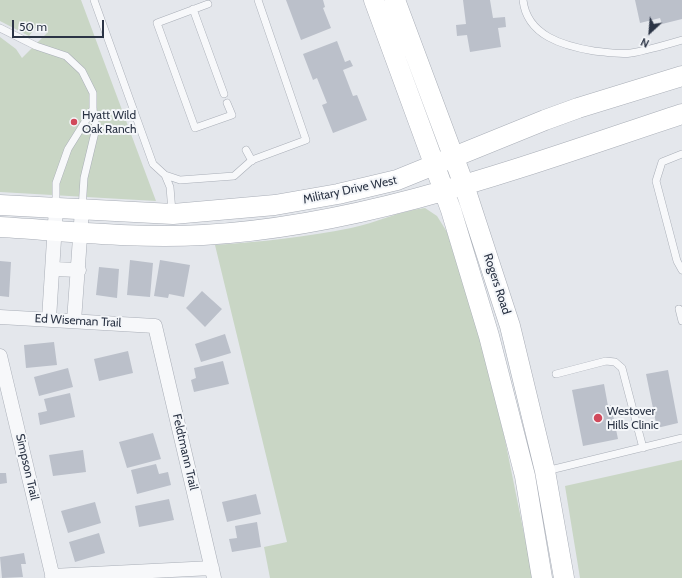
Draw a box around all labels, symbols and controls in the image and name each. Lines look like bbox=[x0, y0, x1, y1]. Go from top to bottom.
scale bar bbox=[14, 12, 106, 38]
north arrow bbox=[630, 12, 670, 52]
text: 50 m bbox=[19, 19, 47, 34]
text: N bbox=[638, 35, 651, 51]
place label: Hyatt Wild Oak Ranch bbox=[82, 108, 137, 136]
marker: Hyatt Wild Oak Ranch bbox=[69, 117, 79, 127]
street label: Military Drive West bbox=[302, 173, 398, 207]
street label: Rogers Road bbox=[480, 252, 514, 316]
street label: Ed Wiseman Trail bbox=[34, 312, 122, 330]
place label: Westover Hills Clinic bbox=[607, 404, 659, 432]
street label: Feldtmann Trail bbox=[169, 412, 201, 492]
marker: Westover Hills Clinic bbox=[592, 412, 604, 424]
street label: Simpson Trail bbox=[12, 432, 42, 502]

